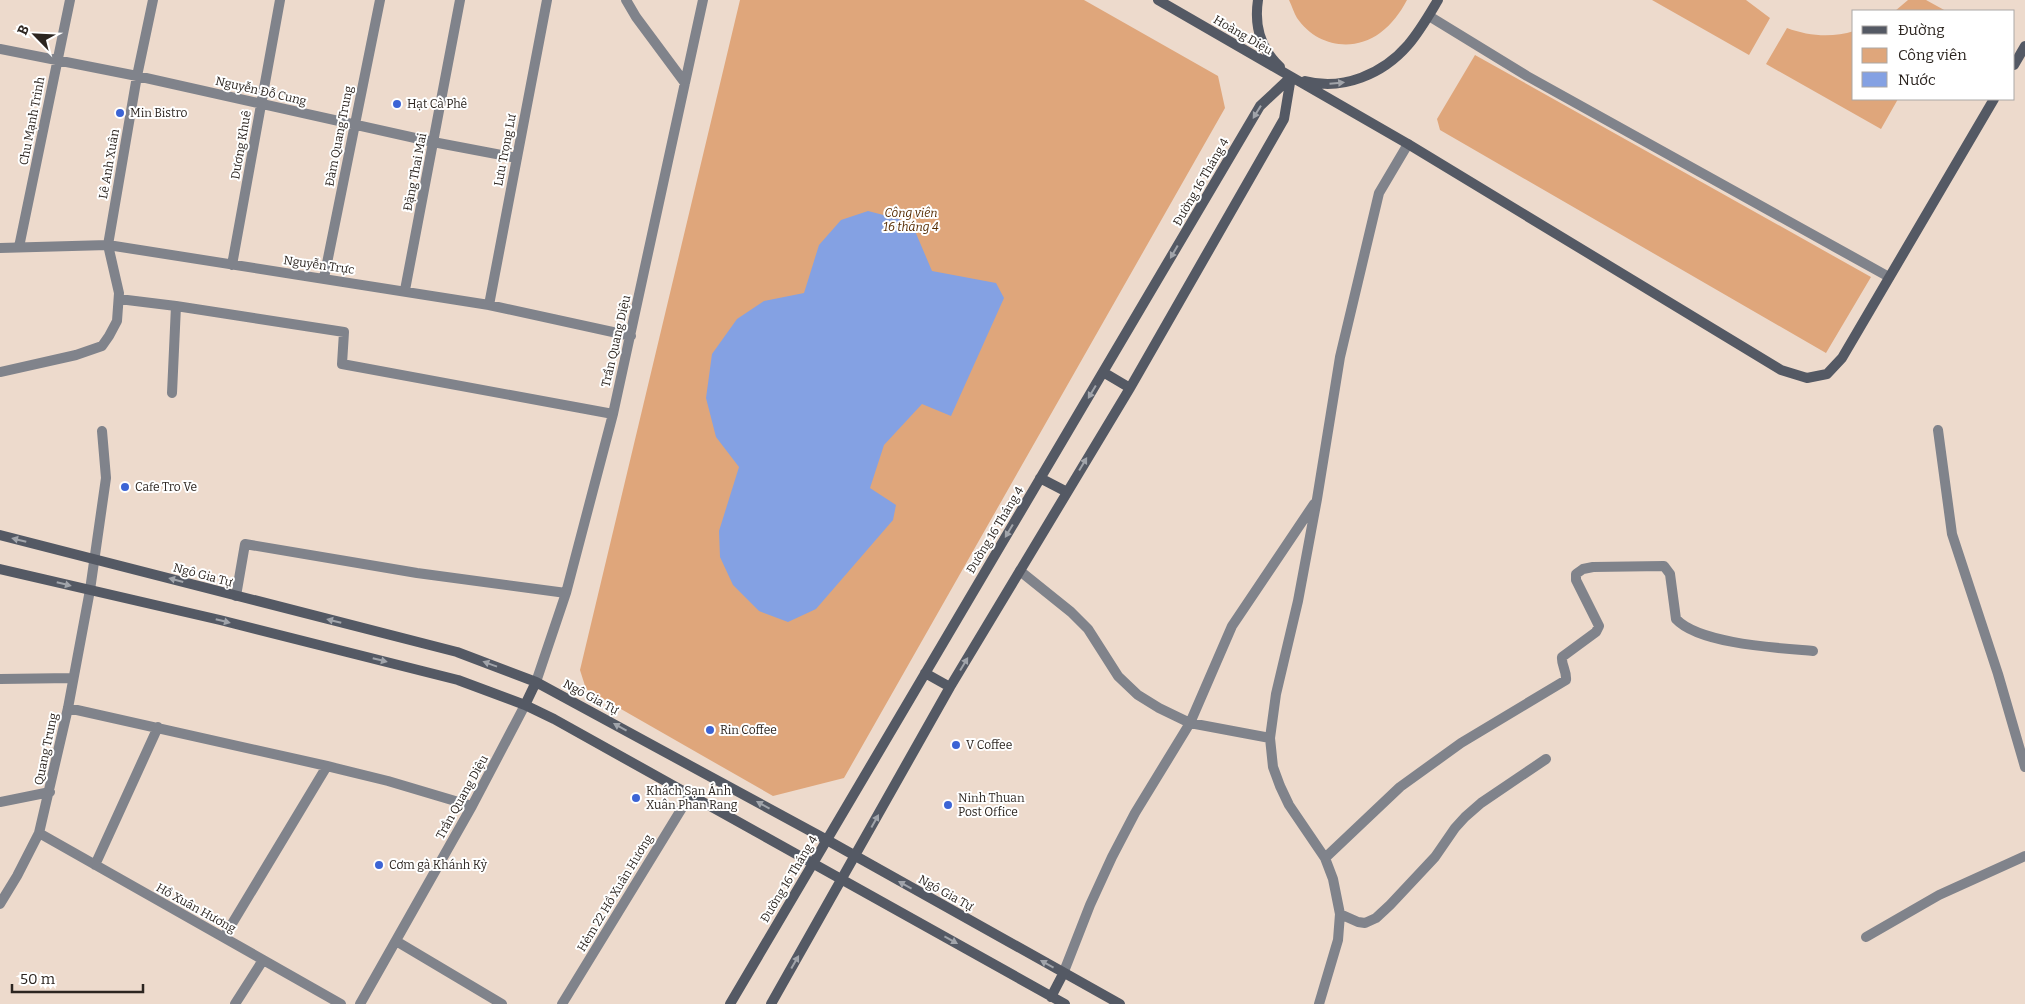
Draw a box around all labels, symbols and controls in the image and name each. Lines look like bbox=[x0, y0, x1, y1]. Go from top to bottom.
north arrow bbox=[10, 10, 60, 60]
legend bbox=[1852, 10, 2015, 100]
street label: Hoàng Diệu bbox=[1211, 13, 1275, 58]
text: Đường bbox=[1898, 21, 1945, 39]
text: B bbox=[14, 22, 33, 38]
text: Công viên bbox=[1898, 46, 1967, 64]
text: Nước bbox=[1898, 71, 1936, 89]
street label: Nguyễn Đỗ Cung bbox=[214, 74, 308, 108]
street label: Chu Mạnh Trinh bbox=[17, 75, 48, 166]
one-way arrow bbox=[1330, 79, 1346, 87]
street label: Đàm Quang Trung bbox=[322, 84, 356, 187]
place label: Hạt Cà Phê bbox=[407, 97, 467, 111]
marker: Hạt Cà Phê bbox=[391, 98, 403, 110]
one-way arrow bbox=[1252, 105, 1261, 118]
place label: Min Bistro bbox=[130, 106, 187, 120]
marker: Min Bistro bbox=[114, 107, 126, 119]
street label: Dương Khuê bbox=[228, 109, 254, 181]
street label: Lưu Trọng Lư bbox=[491, 112, 519, 187]
street label: Lê Anh Xuân bbox=[96, 128, 122, 200]
street label: Đặng Thai Mai bbox=[401, 131, 430, 212]
street label: Đường 16 Tháng 4 bbox=[1170, 136, 1232, 228]
park label: Công viên 16 tháng 4 bbox=[883, 206, 939, 234]
one-way arrow bbox=[1170, 245, 1179, 258]
street label: Nguyễn Trực bbox=[283, 253, 355, 277]
street label: Trần Quang Diệu bbox=[598, 293, 634, 388]
one-way arrow bbox=[1087, 385, 1096, 398]
one-way arrow bbox=[1079, 458, 1088, 471]
place label: Cafe Tro Ve bbox=[135, 480, 197, 494]
marker: Cafe Tro Ve bbox=[119, 481, 131, 493]
street label: Đường 16 Tháng 4 bbox=[964, 484, 1026, 576]
one-way arrow bbox=[1004, 525, 1013, 538]
one-way arrow bbox=[12, 535, 27, 543]
street label: Ngô Gia Tự bbox=[172, 560, 235, 590]
one-way arrow bbox=[169, 576, 184, 584]
one-way arrow bbox=[57, 580, 72, 588]
one-way arrow bbox=[215, 617, 230, 625]
one-way arrow bbox=[326, 617, 341, 625]
one-way arrow bbox=[373, 656, 388, 664]
one-way arrow bbox=[959, 657, 968, 670]
one-way arrow bbox=[483, 660, 498, 667]
street label: Ngô Gia Tự bbox=[561, 677, 621, 718]
street label: Quang Trung bbox=[32, 711, 61, 786]
one-way arrow bbox=[614, 723, 627, 732]
place label: Rin Coffee bbox=[720, 723, 777, 737]
marker: Rin Coffee bbox=[704, 724, 716, 736]
place label: V Coffee bbox=[966, 738, 1012, 752]
marker: V Coffee bbox=[950, 739, 962, 751]
street label: Trần Quang Diệu bbox=[432, 752, 491, 841]
place label: Khách Sạn Ánh Xuân Phan Rang bbox=[646, 783, 738, 812]
place label: Ninh Thuan Post Office bbox=[958, 791, 1025, 819]
marker: Khách Sạn Ánh Xuân Phan Rang bbox=[630, 792, 642, 804]
marker: Ninh Thuan Post Office bbox=[942, 799, 954, 811]
one-way arrow bbox=[756, 801, 770, 810]
one-way arrow bbox=[871, 814, 880, 827]
street label: Hẻm 22 Hồ Xuân Hương bbox=[574, 831, 656, 954]
street label: Đường 16 Tháng 4 bbox=[758, 833, 820, 925]
place label: Cơm gà Khánh Kỳ bbox=[389, 858, 488, 872]
marker: Cơm gà Khánh Kỳ bbox=[373, 859, 385, 871]
street label: Ngô Gia Tự bbox=[916, 872, 976, 914]
street label: Hồ Xuân Hương bbox=[154, 879, 239, 936]
one-way arrow bbox=[898, 880, 912, 889]
one-way arrow bbox=[944, 936, 957, 945]
one-way arrow bbox=[791, 954, 799, 969]
one-way arrow bbox=[1040, 960, 1053, 969]
scale bar bbox=[12, 962, 144, 994]
text: 50 m bbox=[20, 970, 56, 988]

